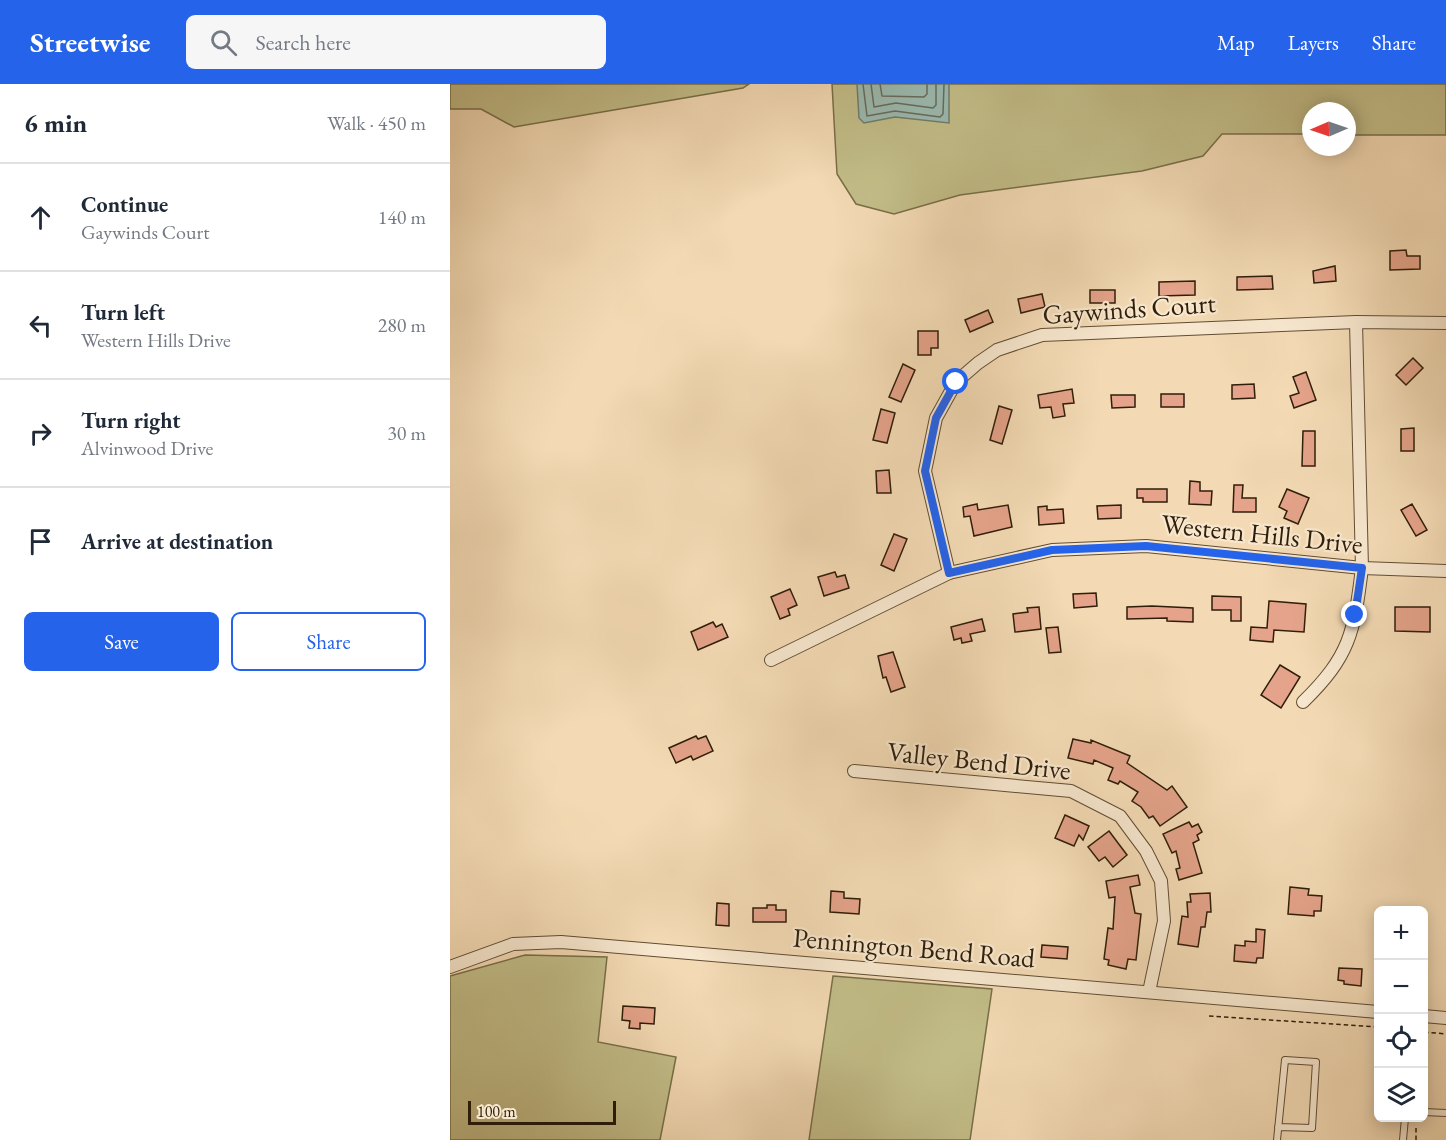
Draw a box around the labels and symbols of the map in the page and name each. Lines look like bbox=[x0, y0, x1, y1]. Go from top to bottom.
north arrow bbox=[1302, 102, 1356, 156]
street label: Gaywinds Court bbox=[1041, 285, 1217, 332]
route start bbox=[942, 368, 968, 394]
street label: Western Hills Drive bbox=[1160, 506, 1364, 561]
route end bbox=[1341, 601, 1367, 627]
street label: Valley Bend Drive bbox=[886, 733, 1073, 788]
street label: Pennington Bend Road bbox=[792, 919, 1037, 976]
scale bar bbox=[468, 1098, 616, 1126]

